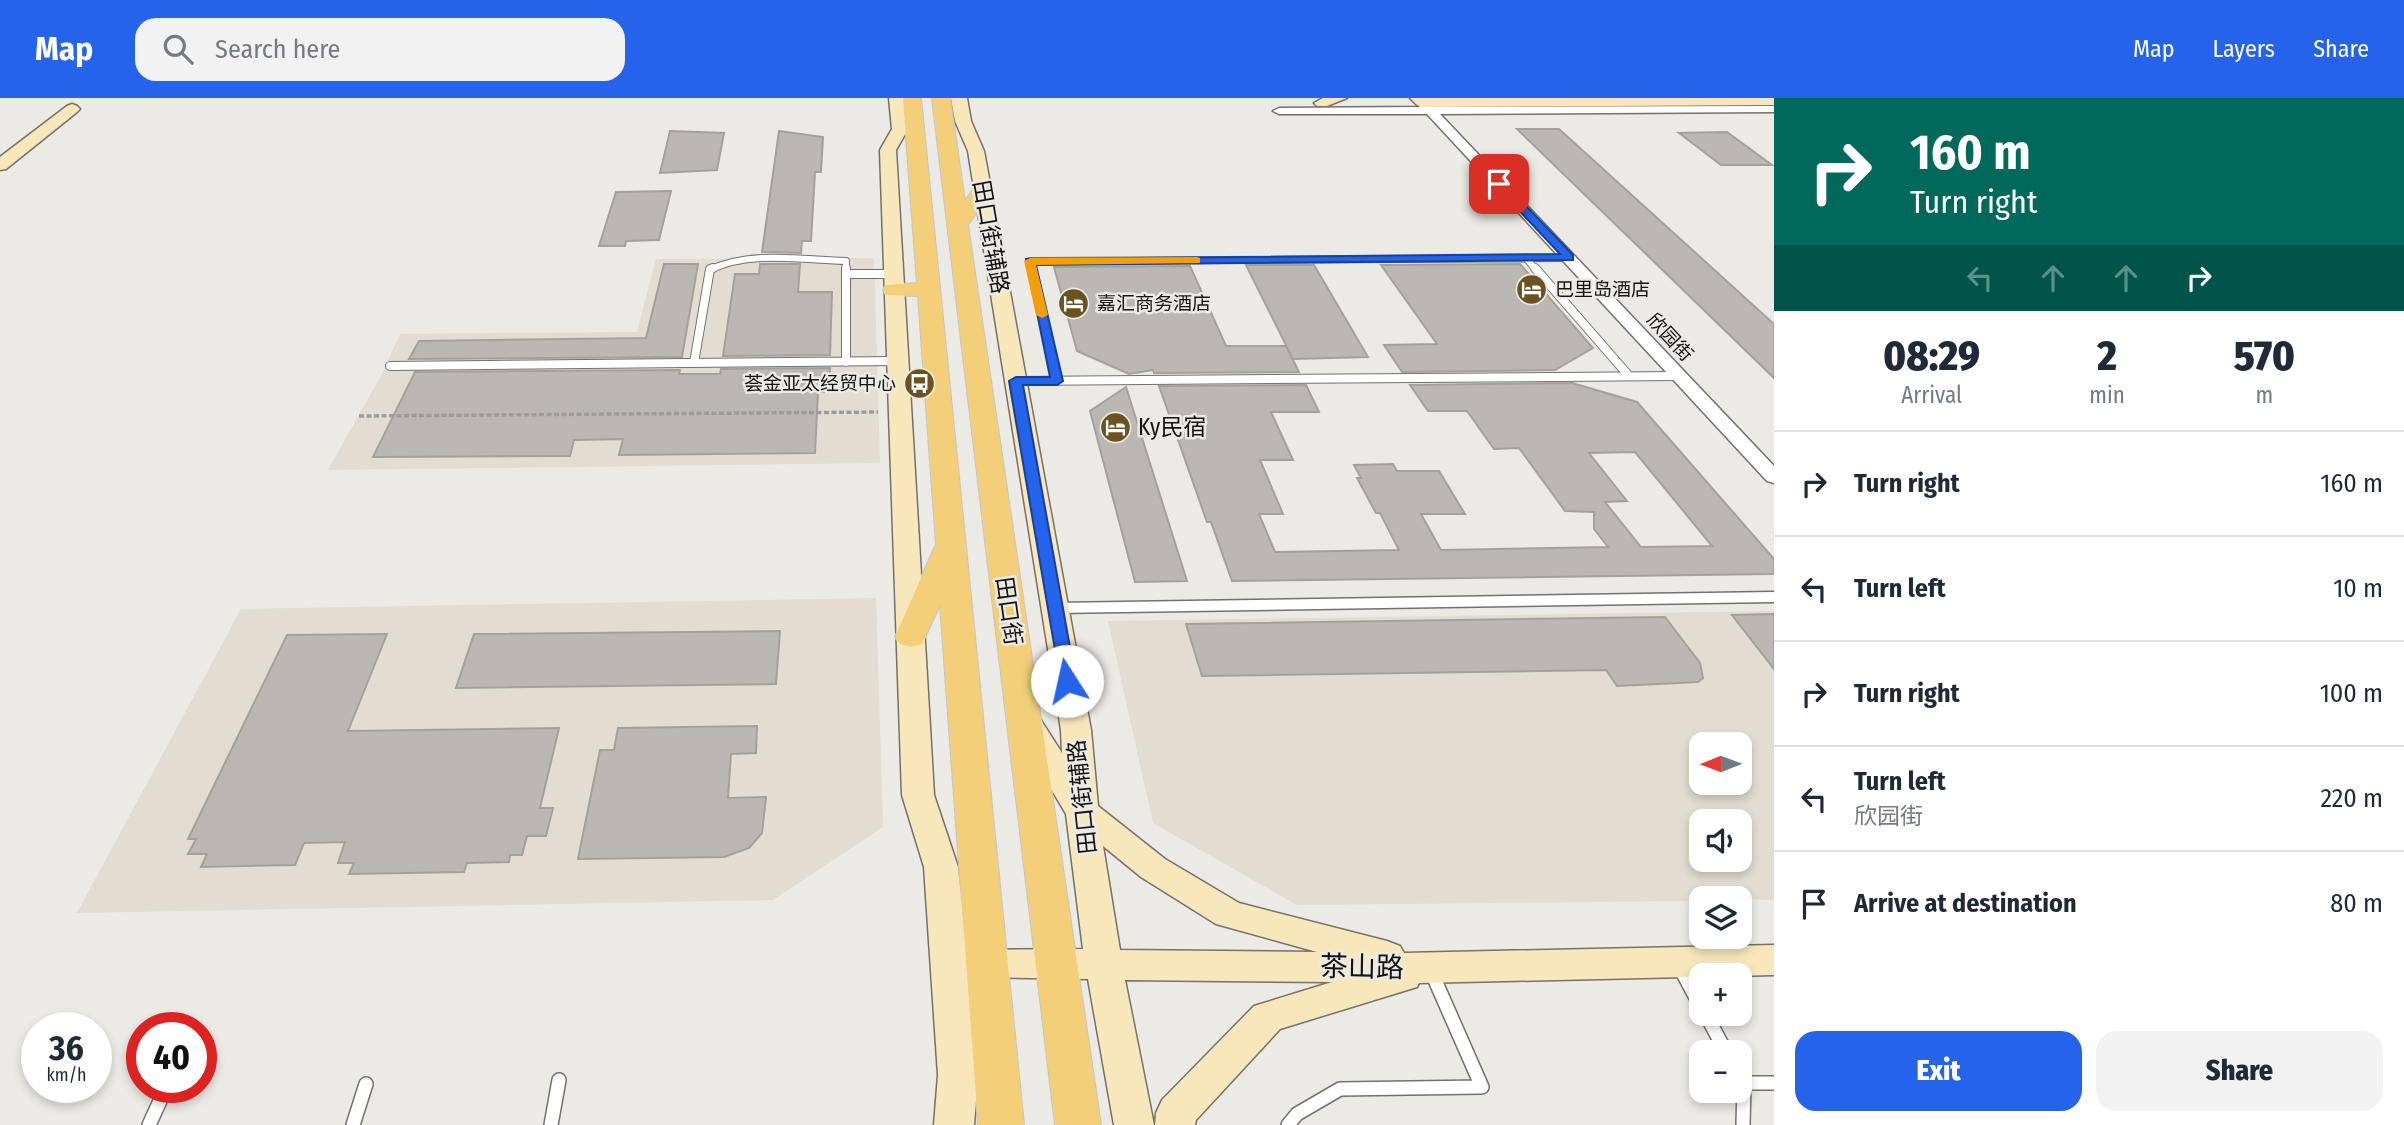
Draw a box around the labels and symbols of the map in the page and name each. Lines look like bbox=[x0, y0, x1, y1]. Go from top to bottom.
pin bbox=[1469, 154, 1529, 214]
street label: 田口街辅路 bbox=[967, 178, 1015, 296]
hotel icon: 巴里岛酒店 bbox=[1515, 272, 1549, 306]
place label: 巴里岛酒店 bbox=[1555, 278, 1650, 301]
hotel icon: 嘉汇商务酒店 bbox=[1057, 286, 1091, 320]
place label: 嘉汇商务酒店 bbox=[1097, 292, 1211, 315]
street label: 欣园街 bbox=[1642, 308, 1698, 366]
bus stop icon: 荟金亚太经贸中心 bbox=[902, 366, 936, 400]
place label: 荟金亚太经贸中心 bbox=[744, 372, 896, 395]
hotel icon: Ky民宿 bbox=[1098, 410, 1132, 444]
place label: Ky民宿 bbox=[1138, 413, 1206, 441]
street label: 田口街 bbox=[990, 575, 1028, 647]
position arrow bbox=[1030, 644, 1104, 718]
north arrow bbox=[1689, 732, 1752, 794]
street label: 田口街辅路 bbox=[1062, 738, 1102, 856]
street label: 茶山路 bbox=[1320, 950, 1404, 984]
speed limit sign: 40 bbox=[126, 1012, 217, 1103]

